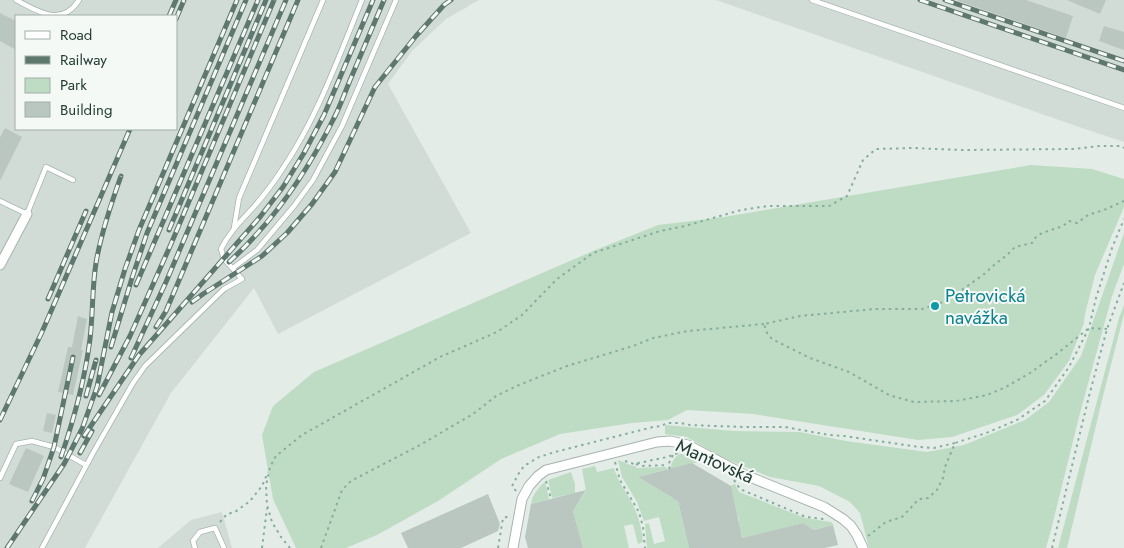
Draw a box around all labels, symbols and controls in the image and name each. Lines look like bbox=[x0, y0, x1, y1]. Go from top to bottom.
legend bbox=[15, 15, 178, 130]
text: Road bbox=[60, 24, 92, 46]
text: Railway bbox=[60, 49, 107, 71]
text: Park bbox=[60, 74, 87, 96]
text: Building bbox=[60, 99, 112, 121]
place label: Petrovická navážka bbox=[945, 282, 1025, 331]
marker: Petrovická navážka bbox=[929, 300, 941, 312]
street label: Mantovská bbox=[672, 432, 758, 490]

